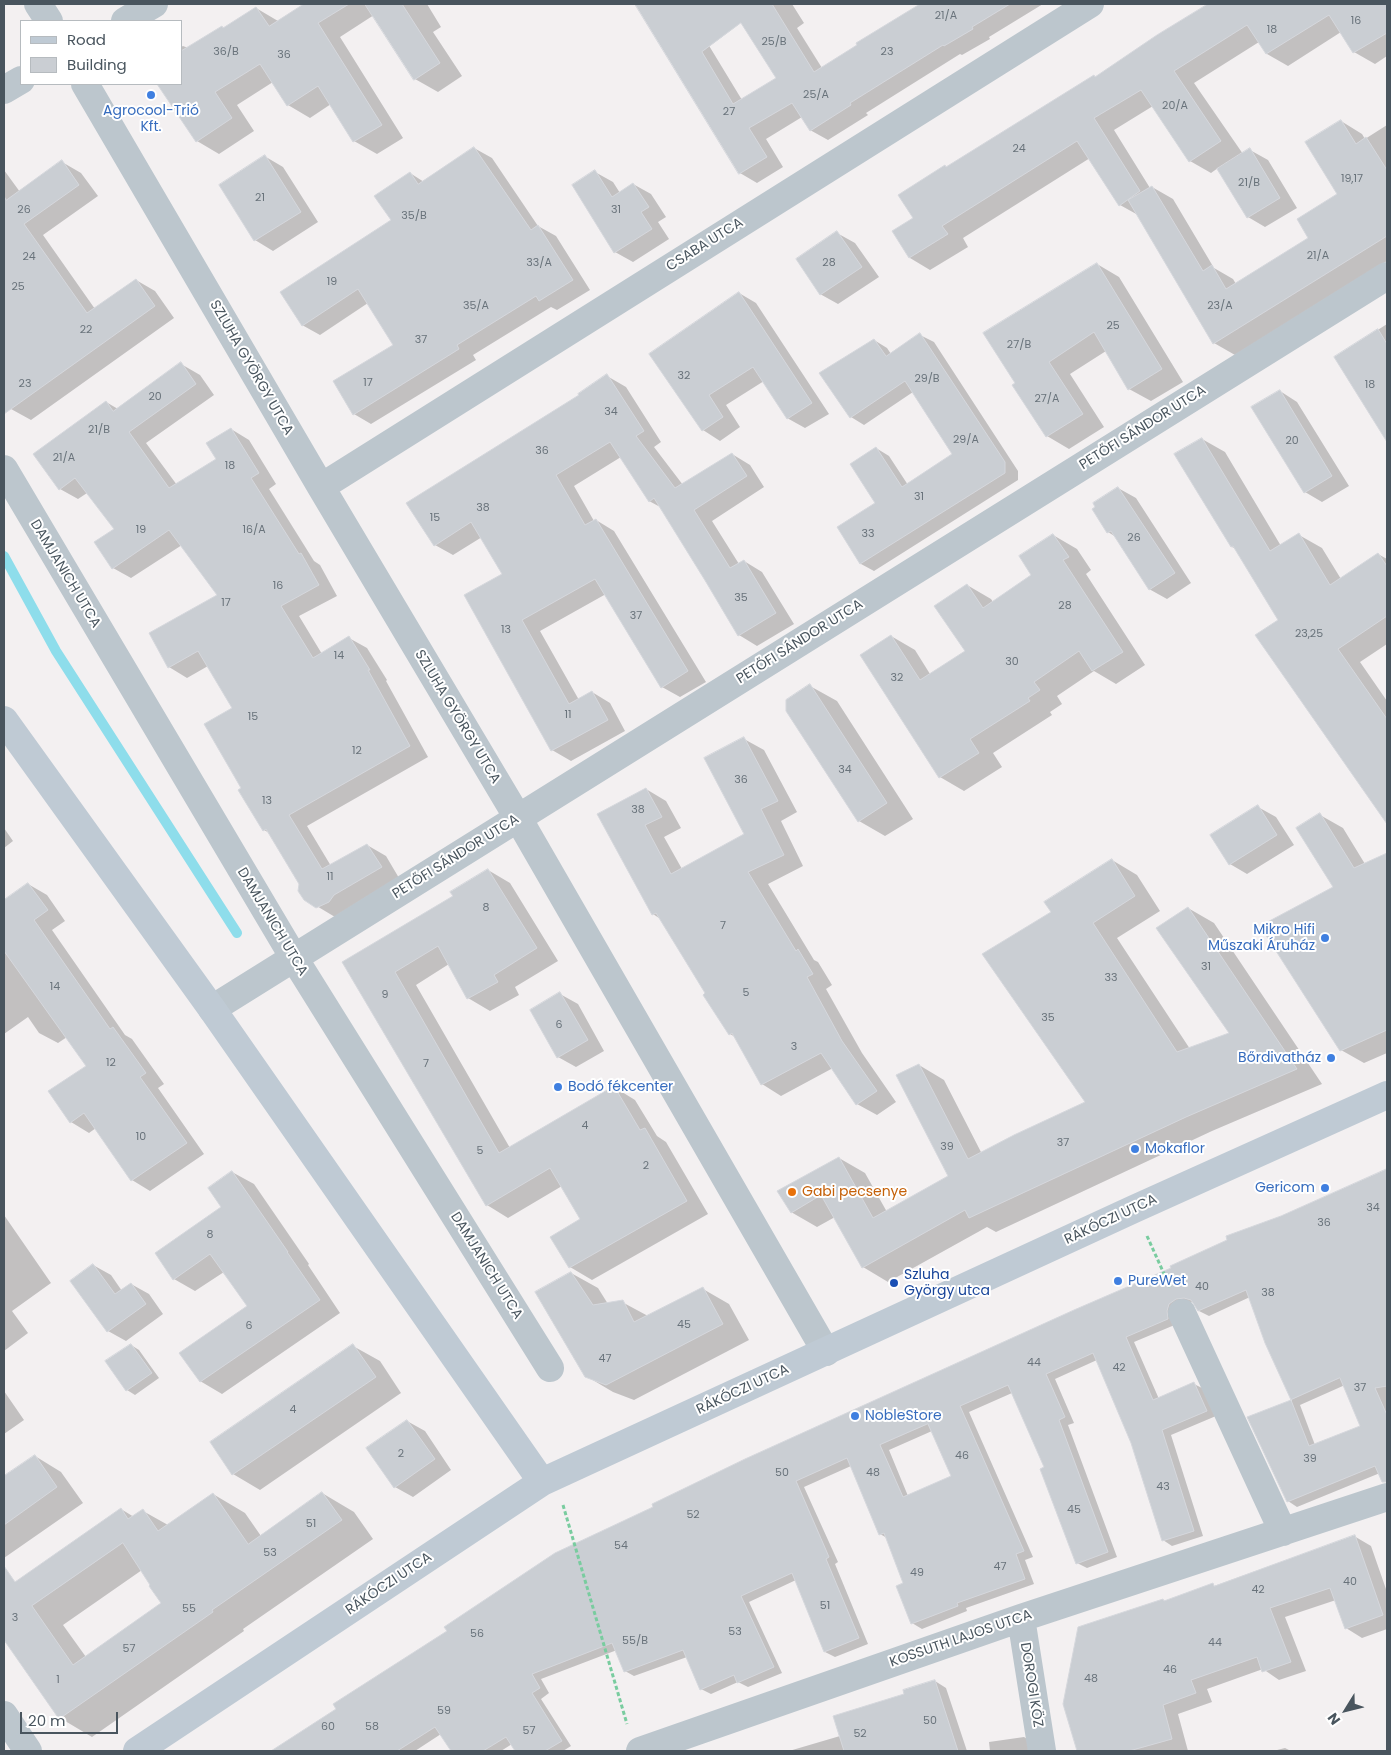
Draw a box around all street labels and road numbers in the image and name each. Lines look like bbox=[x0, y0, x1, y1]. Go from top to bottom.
street label: CSABA UTCA bbox=[663, 215, 747, 275]
street label: SZLUHA GYÖRGY UTCA bbox=[206, 298, 296, 438]
street label: PETŐFI SÁNDOR UTCA bbox=[1077, 382, 1209, 474]
street label: DAMJANICH UTCA bbox=[26, 517, 104, 631]
street label: PETŐFI SÁNDOR UTCA bbox=[734, 596, 866, 688]
street label: SZLUHA GYÖRGY UTCA bbox=[410, 647, 504, 787]
street label: PETŐFI SÁNDOR UTCA bbox=[390, 811, 522, 903]
street label: DAMJANICH UTCA bbox=[233, 865, 311, 979]
street label: RÁKÓCZI UTCA bbox=[1062, 1191, 1160, 1249]
street label: DAMJANICH UTCA bbox=[446, 1209, 526, 1323]
street label: RÁKÓCZI UTCA bbox=[694, 1361, 792, 1419]
street label: RÁKÓCZI UTCA bbox=[343, 1549, 435, 1619]
street label: KOSSUTH LAJOS UTCA bbox=[888, 1607, 1034, 1671]
street label: DOROGI KÖZ bbox=[1016, 1641, 1046, 1729]

